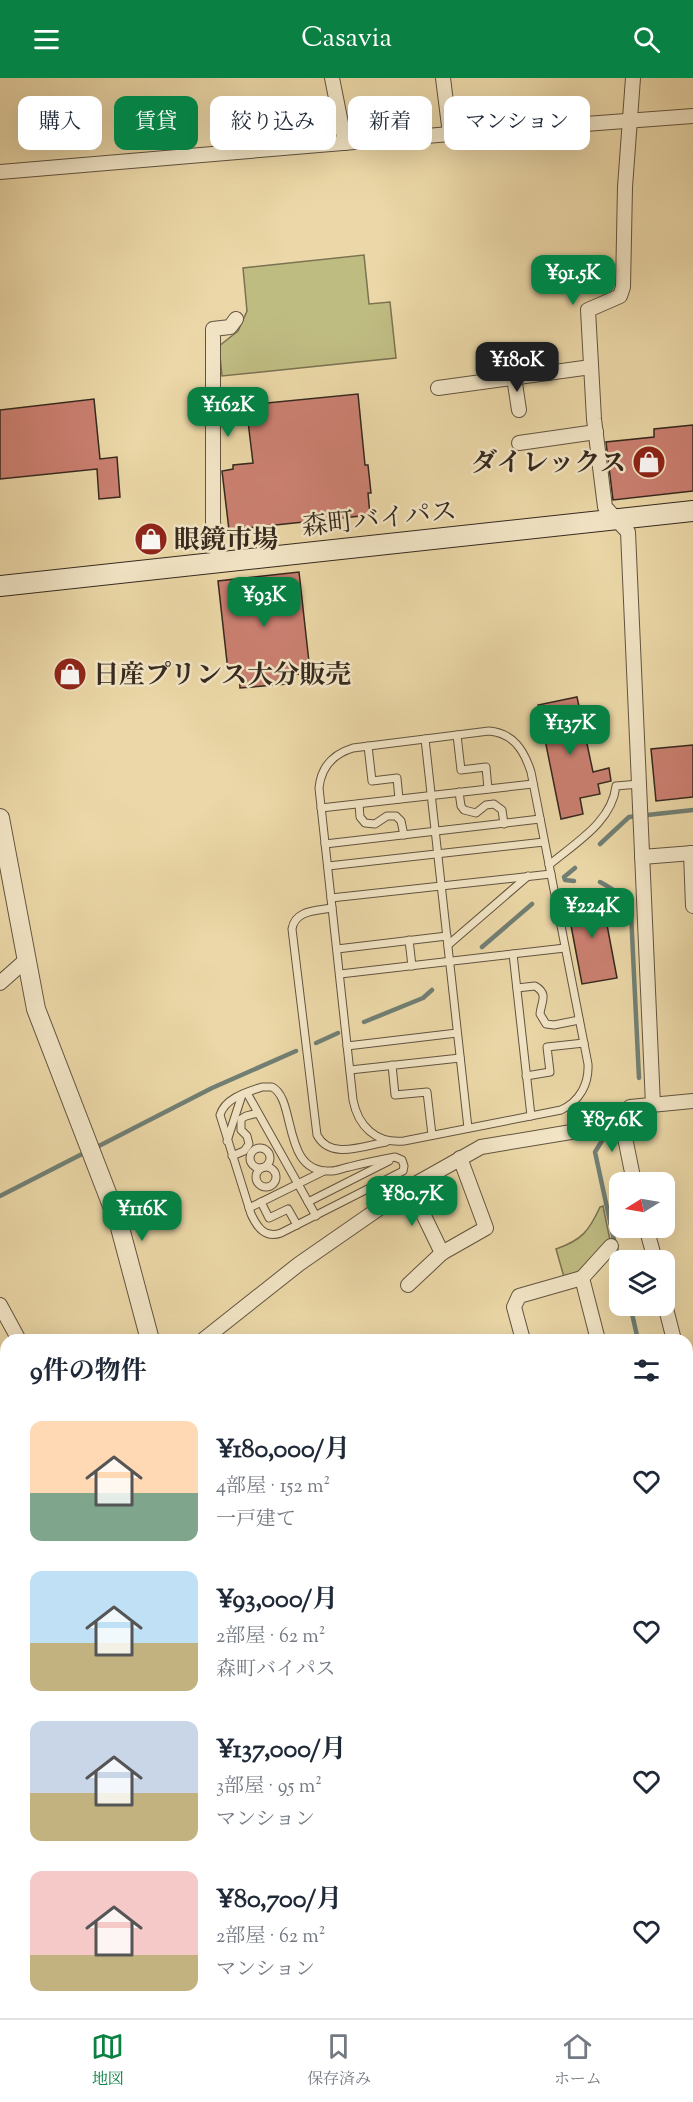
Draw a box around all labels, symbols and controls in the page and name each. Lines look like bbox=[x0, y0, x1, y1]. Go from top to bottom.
text: Casavia bbox=[301, 20, 392, 59]
icon: menu bbox=[30, 23, 63, 56]
icon: search bbox=[630, 23, 663, 56]
chip: 購入 bbox=[18, 96, 102, 150]
chip: 賃貸 bbox=[114, 96, 198, 150]
chip: 絞り込み bbox=[210, 96, 336, 150]
chip: 新着 bbox=[348, 96, 432, 150]
chip: マンション bbox=[444, 96, 590, 150]
pin: ¥91.5K bbox=[524, 255, 622, 306]
text: ¥91.5K bbox=[545, 260, 601, 289]
pin: ¥180K bbox=[475, 342, 559, 393]
text: ¥180K bbox=[490, 347, 544, 376]
pin: ¥162K bbox=[186, 387, 270, 438]
text: ¥162K bbox=[201, 392, 255, 421]
shop icon: ダイレックス bbox=[631, 444, 667, 480]
place label: ダイレックス bbox=[471, 446, 626, 483]
street label: 森町バイパス bbox=[300, 494, 459, 547]
shop icon: 眼鏡市場 bbox=[133, 521, 169, 557]
place label: 眼鏡市場 bbox=[174, 523, 278, 560]
pin: ¥93K bbox=[228, 577, 300, 628]
text: ¥93K bbox=[242, 582, 286, 611]
shop icon: 日産プリンス大分販売 bbox=[52, 656, 88, 692]
place label: 日産プリンス大分販売 bbox=[93, 658, 351, 695]
pin: ¥137K bbox=[528, 705, 612, 756]
text: ¥137K bbox=[544, 710, 596, 739]
pin: ¥224K bbox=[550, 888, 634, 939]
text: ¥224K bbox=[564, 893, 620, 922]
pin: ¥87.6K bbox=[563, 1102, 661, 1153]
text: ¥87.6K bbox=[581, 1107, 643, 1136]
north arrow bbox=[609, 1172, 675, 1238]
map controls bbox=[609, 1172, 675, 1316]
pin: ¥80.7K bbox=[363, 1176, 461, 1227]
text: ¥80.7K bbox=[380, 1181, 444, 1210]
pin: ¥116K bbox=[100, 1191, 184, 1242]
text: ¥116K bbox=[117, 1196, 167, 1225]
button: layers bbox=[609, 1250, 675, 1316]
text: 9件の物件 bbox=[30, 1354, 147, 1391]
icon: filters bbox=[630, 1354, 663, 1387]
text: ¥180,000/月 bbox=[216, 1432, 350, 1469]
icon: home bbox=[78, 1445, 150, 1517]
icon: heart bbox=[630, 1465, 663, 1498]
text: 4部屋 · 152 m² bbox=[216, 1473, 330, 1502]
text: 一戸建て bbox=[216, 1506, 296, 1535]
text: ¥93,000/月 bbox=[216, 1582, 338, 1619]
icon: home bbox=[78, 1595, 150, 1667]
icon: heart bbox=[630, 1615, 663, 1648]
text: 2部屋 · 62 m² bbox=[216, 1623, 326, 1652]
text: 森町バイパス bbox=[216, 1656, 336, 1685]
text: ¥137,000/月 bbox=[216, 1732, 346, 1769]
icon: home bbox=[78, 1745, 150, 1817]
icon: heart bbox=[630, 1765, 663, 1798]
text: 3部屋 · 95 m² bbox=[216, 1773, 322, 1802]
text: マンション bbox=[216, 1806, 315, 1835]
text: ¥80,700/月 bbox=[216, 1882, 342, 1919]
icon: home bbox=[78, 1895, 150, 1967]
icon: heart bbox=[630, 1915, 663, 1948]
text: 2部屋 · 62 m² bbox=[216, 1923, 326, 1952]
text: マンション bbox=[216, 1956, 315, 1985]
tab: 地図 bbox=[91, 2030, 124, 2092]
tab: 保存済み bbox=[307, 2030, 371, 2092]
tab: ホーム bbox=[554, 2030, 602, 2092]

